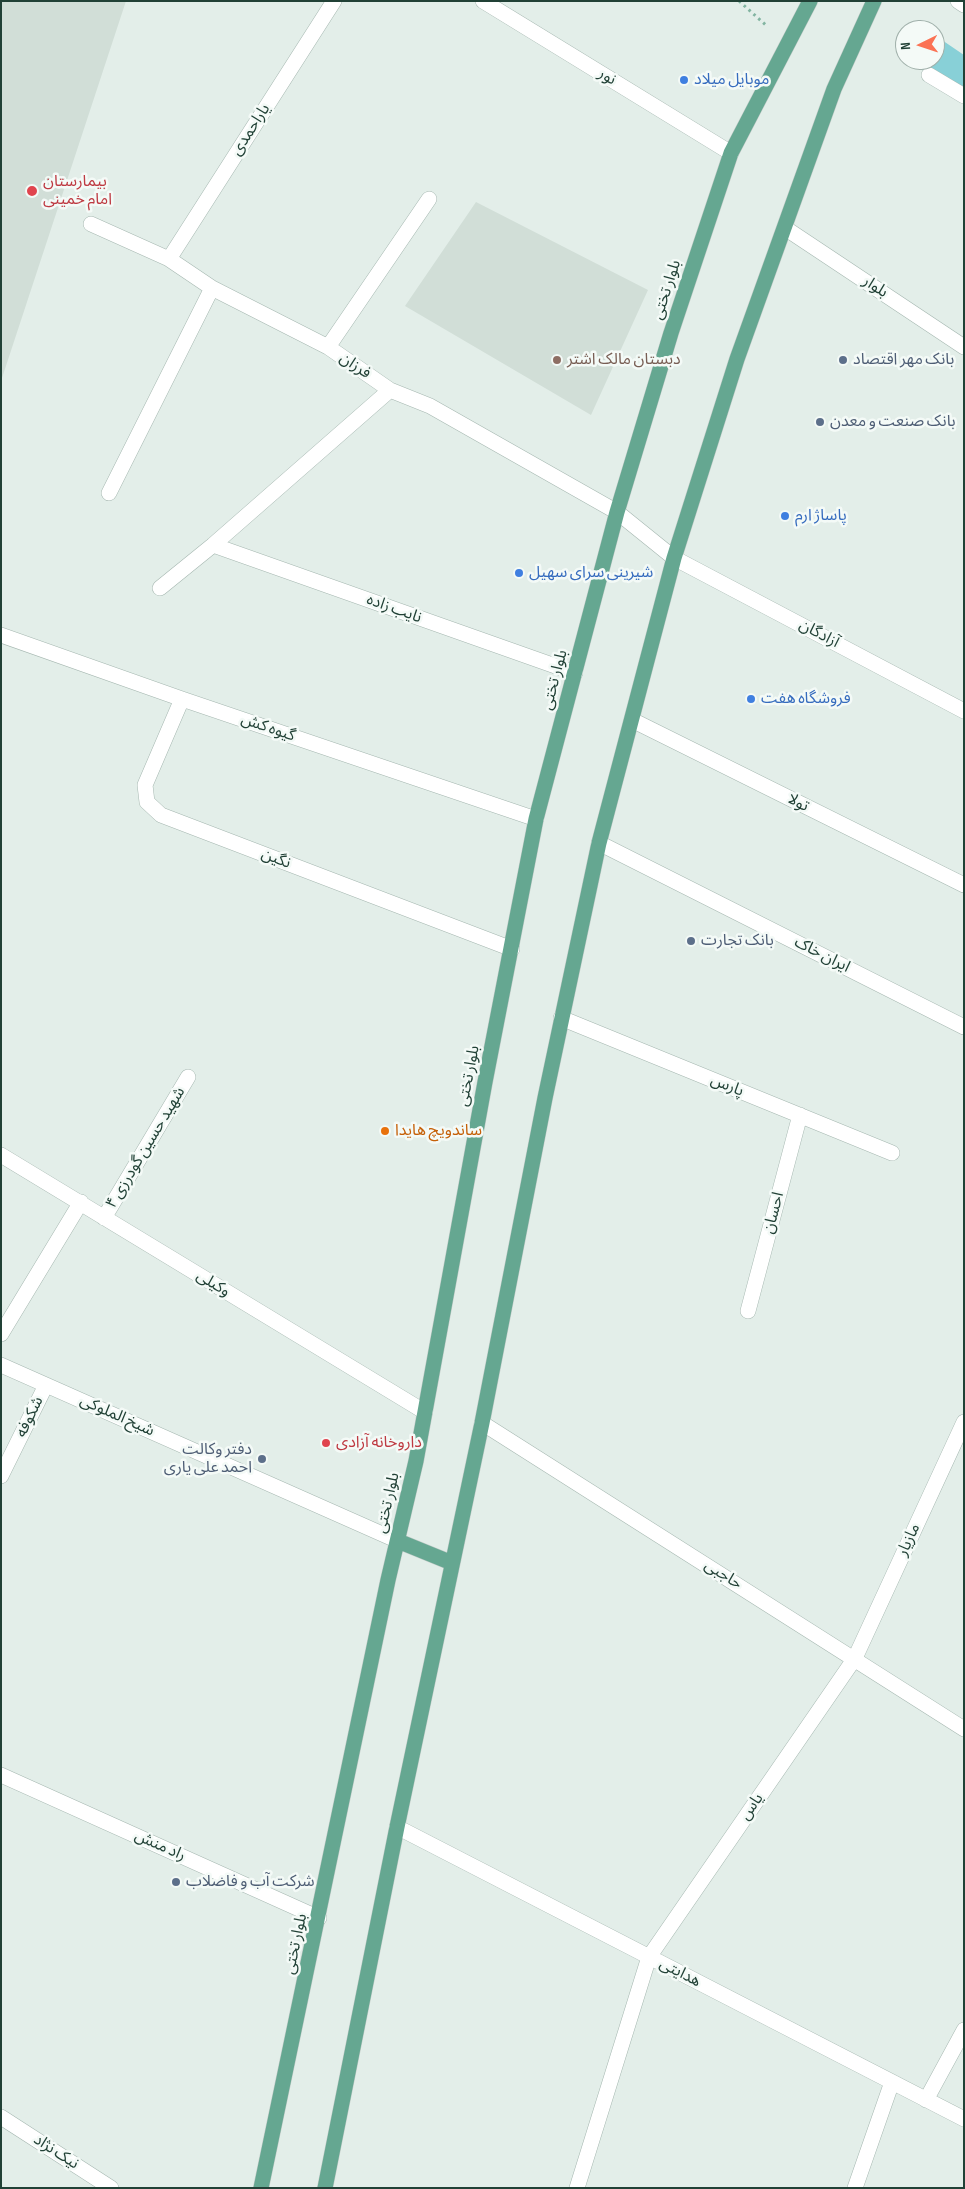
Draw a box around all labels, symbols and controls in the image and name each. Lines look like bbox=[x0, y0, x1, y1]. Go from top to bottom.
north arrow bbox=[895, 20, 945, 70]
text: N bbox=[897, 42, 914, 50]
street label: نور bbox=[594, 64, 620, 90]
place label: موبایل میلاد bbox=[694, 70, 770, 90]
marker: موبایل میلاد bbox=[678, 74, 690, 86]
street label: یاراحمدی bbox=[227, 100, 275, 160]
place label: بیمارستان امام خمینی bbox=[43, 172, 112, 210]
marker: بیمارستان امام خمینی bbox=[25, 184, 39, 198]
street label: بلوار تختی bbox=[648, 258, 686, 322]
street label: بلوار bbox=[859, 272, 891, 302]
street label: فرزان bbox=[336, 349, 374, 383]
place label: دبستان مالک اشتر bbox=[567, 350, 681, 370]
place label: بانک مهر اقتصاد bbox=[853, 350, 954, 370]
marker: دبستان مالک اشتر bbox=[551, 354, 563, 366]
marker: بانک مهر اقتصاد bbox=[837, 354, 849, 366]
place label: بانک صنعت و معدن bbox=[830, 412, 956, 432]
marker: بانک صنعت و معدن bbox=[814, 416, 826, 428]
place label: پاساژ ارم bbox=[795, 506, 847, 526]
marker: پاساژ ارم bbox=[779, 510, 791, 522]
place label: شیرینی سرای سهیل bbox=[529, 563, 653, 583]
marker: شیرینی سرای سهیل bbox=[513, 567, 525, 579]
street label: نایب زاده bbox=[364, 590, 424, 628]
street label: آزادگان bbox=[796, 615, 842, 653]
street label: بلوار تختی bbox=[538, 648, 572, 712]
place label: فروشگاه هفت bbox=[761, 689, 851, 709]
marker: فروشگاه هفت bbox=[745, 693, 757, 705]
street label: گیوه کش bbox=[238, 710, 298, 746]
street label: تولا bbox=[784, 790, 812, 816]
street label: نگین bbox=[259, 845, 293, 873]
place label: بانک تجارت bbox=[701, 931, 774, 951]
street label: ایران خاک bbox=[791, 933, 853, 977]
marker: بانک تجارت bbox=[685, 935, 697, 947]
street label: بلوار تختی bbox=[454, 1044, 484, 1108]
street label: پارس bbox=[708, 1071, 746, 1101]
street label: شهید حسین گودرزی ۴ bbox=[102, 1084, 190, 1212]
place label: ساندویچ هایدا bbox=[395, 1121, 482, 1141]
marker: ساندویچ هایدا bbox=[379, 1125, 391, 1137]
street label: احسان bbox=[759, 1190, 789, 1236]
street label: وکیلی bbox=[193, 1266, 233, 1302]
street label: شیخ الملوکی bbox=[77, 1391, 157, 1441]
street label: شکوفه bbox=[12, 1393, 48, 1441]
place label: داروخانه آزادی bbox=[336, 1433, 422, 1453]
marker: داروخانه آزادی bbox=[320, 1437, 332, 1449]
place label: دفتر وکالت احمد علی یاری bbox=[164, 1440, 252, 1478]
marker: دفتر وکالت احمد علی یاری bbox=[256, 1453, 268, 1465]
street label: بلوار تختی bbox=[372, 1471, 404, 1535]
street label: مازیار bbox=[893, 1521, 925, 1559]
street label: حاجبی bbox=[701, 1556, 745, 1594]
street label: یاس bbox=[736, 1790, 768, 1824]
street label: راد منش bbox=[132, 1826, 188, 1866]
place label: شرکت آب و فاضلاب bbox=[186, 1872, 314, 1892]
marker: شرکت آب و فاضلاب bbox=[170, 1876, 182, 1888]
street label: بلوار تختی bbox=[280, 1912, 312, 1976]
street label: هدایتی bbox=[656, 1954, 704, 1992]
street label: نیک نژاد bbox=[30, 2130, 82, 2174]

